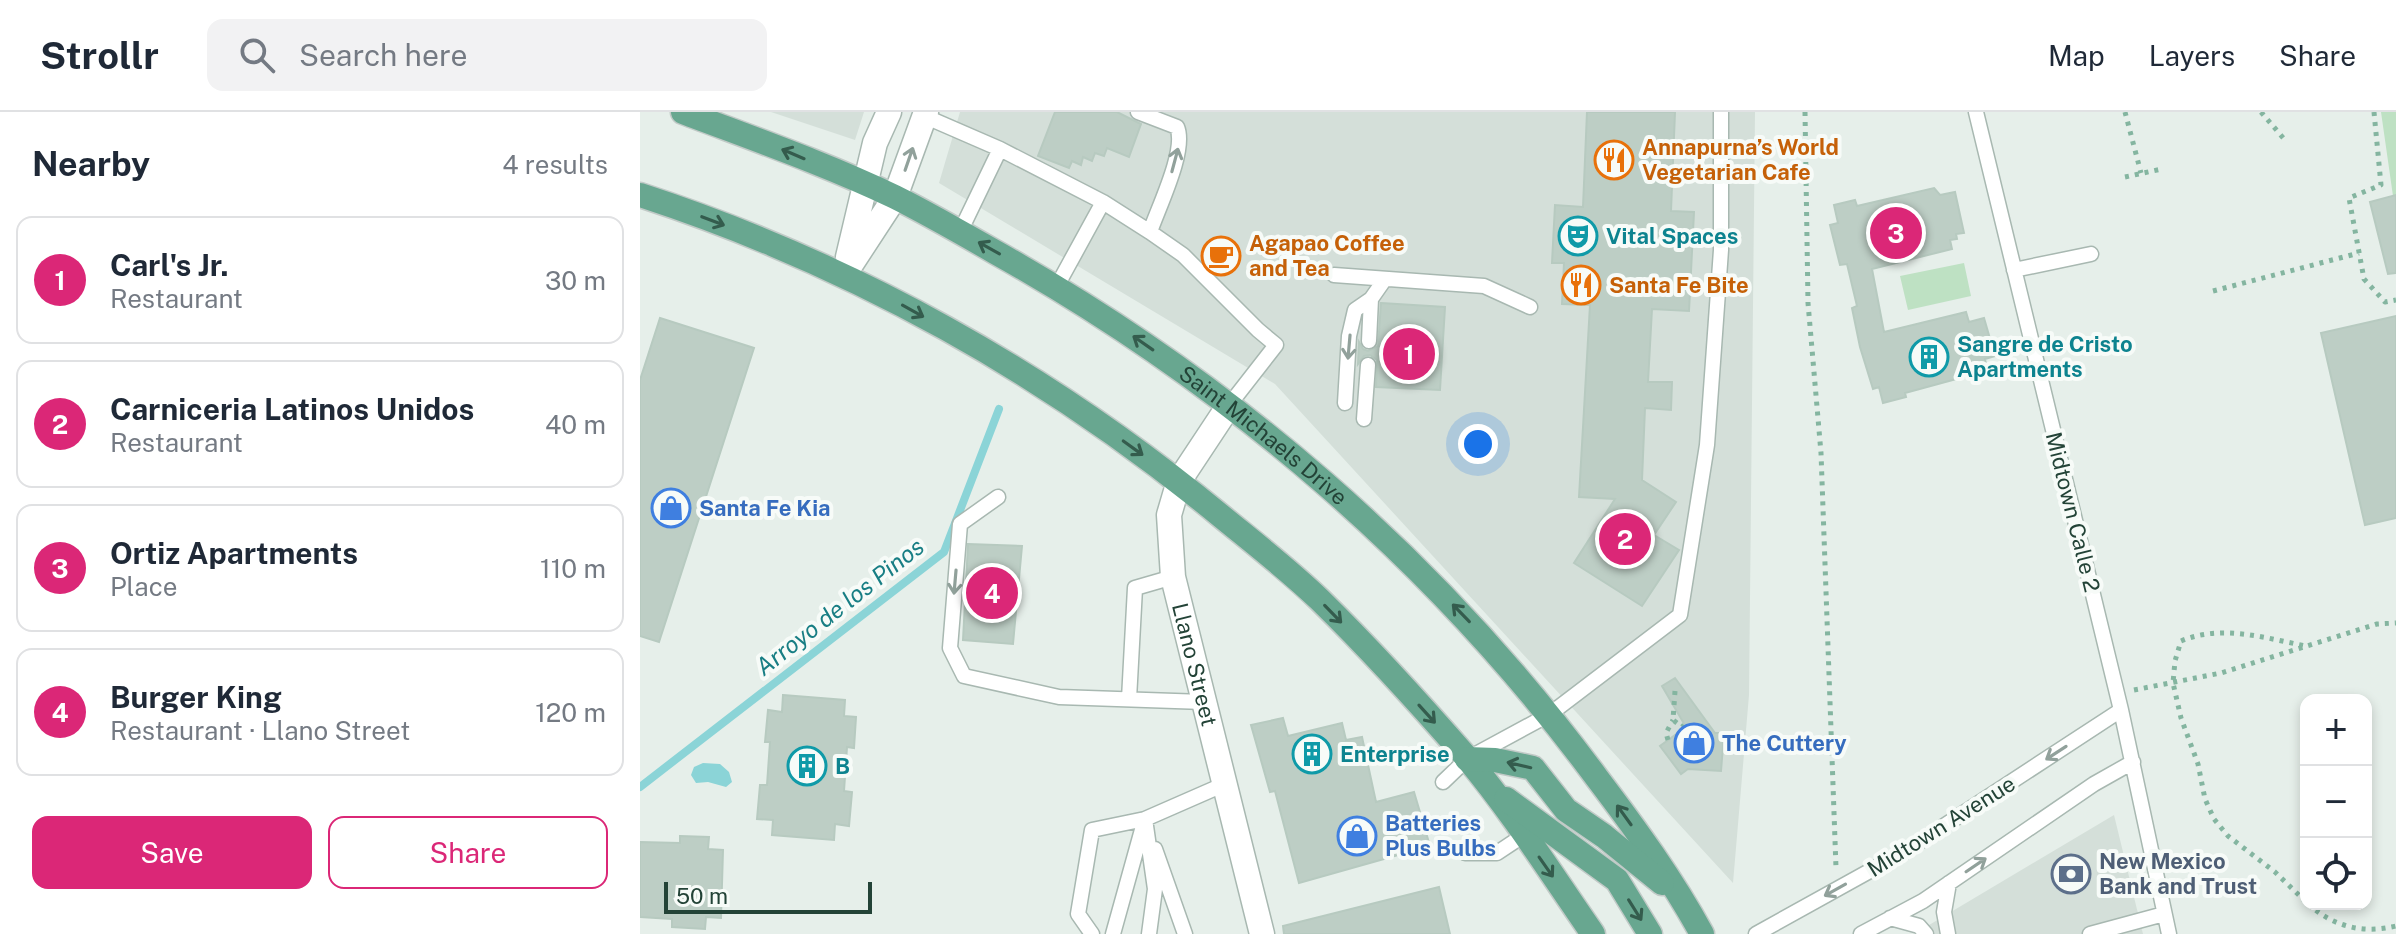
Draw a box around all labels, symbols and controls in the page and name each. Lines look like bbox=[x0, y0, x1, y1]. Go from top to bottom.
search box bbox=[207, 19, 767, 91]
text: Strollr bbox=[40, 33, 159, 78]
icon: search bbox=[235, 33, 279, 77]
text: Search here bbox=[299, 37, 467, 73]
text: Map bbox=[2048, 39, 2105, 72]
text: Layers bbox=[2149, 39, 2235, 72]
text: Share bbox=[2279, 39, 2356, 72]
place label: Annapurna’s World Vegetarian Cafe bbox=[1642, 134, 1839, 185]
restaurant icon: Annapurna’s World Vegetarian Cafe bbox=[1593, 139, 1635, 181]
text: Nearby bbox=[32, 144, 150, 184]
one-way arrow bbox=[781, 146, 806, 161]
one-way arrow bbox=[903, 146, 918, 171]
one-way arrow bbox=[1168, 148, 1183, 174]
text: 4 results bbox=[502, 149, 608, 180]
pin: 3 bbox=[1870, 203, 1922, 263]
one-way arrow bbox=[700, 215, 725, 229]
theatre icon: Vital Spaces bbox=[1557, 215, 1599, 257]
place label: Vital Spaces bbox=[1606, 223, 1738, 249]
place label: Agapao Coffee and Tea bbox=[1249, 230, 1405, 281]
cafe icon: Agapao Coffee and Tea bbox=[1200, 235, 1242, 277]
one-way arrow bbox=[977, 240, 1001, 255]
text: Carl's Jr. bbox=[110, 247, 229, 283]
restaurant icon: Santa Fe Bite bbox=[1560, 264, 1602, 306]
text: 1 bbox=[54, 265, 66, 296]
text: 30 m bbox=[545, 265, 606, 296]
place label: Santa Fe Bite bbox=[1609, 272, 1749, 298]
text: Restaurant bbox=[110, 283, 243, 314]
one-way arrow bbox=[901, 303, 924, 319]
pin: 1 bbox=[1383, 324, 1435, 384]
place label: Sangre de Cristo Apartments bbox=[1957, 331, 2133, 382]
one-way arrow bbox=[1341, 333, 1356, 360]
one-way arrow bbox=[1133, 335, 1154, 352]
building icon: Sangre de Cristo Apartments bbox=[1908, 336, 1950, 378]
street label: Saint Michaels Drive bbox=[1174, 360, 1353, 510]
text: Carniceria Latinos Unidos bbox=[110, 391, 474, 427]
text: 2 bbox=[52, 409, 68, 440]
text: 40 m bbox=[545, 409, 606, 440]
your location bbox=[1458, 424, 1498, 464]
text: Restaurant bbox=[110, 427, 243, 458]
street label: Midtown Calle 2 bbox=[2041, 429, 2105, 595]
one-way arrow bbox=[1122, 440, 1144, 456]
shop icon: Santa Fe Kia bbox=[650, 487, 692, 529]
place label: Santa Fe Kia bbox=[699, 495, 830, 521]
pin: 2 bbox=[1599, 509, 1651, 569]
water label: Arroyo de los Pinos bbox=[750, 532, 929, 681]
text: Ortiz Apartments bbox=[110, 535, 358, 571]
text: 3 bbox=[51, 553, 69, 584]
text: 110 m bbox=[540, 553, 606, 584]
pin: 4 bbox=[966, 563, 1018, 623]
one-way arrow bbox=[947, 568, 962, 595]
text: Place bbox=[110, 571, 177, 602]
street label: Llano Street bbox=[1167, 600, 1223, 729]
one-way arrow bbox=[1451, 603, 1470, 623]
one-way arrow bbox=[1323, 604, 1342, 623]
text: Burger King bbox=[110, 679, 282, 715]
map controls bbox=[2300, 694, 2372, 910]
button: + bbox=[2300, 694, 2372, 766]
text: 4 bbox=[51, 697, 69, 728]
text: 120 m bbox=[535, 697, 606, 728]
one-way arrow bbox=[1418, 704, 1437, 724]
text: Restaurant · Llano Street bbox=[110, 715, 410, 746]
shop icon: The Cuttery bbox=[1673, 722, 1715, 764]
place label: The Cuttery bbox=[1722, 730, 1847, 756]
building icon: Enterprise bbox=[1291, 733, 1333, 775]
place label: Enterprise bbox=[1340, 741, 1450, 767]
building icon: B bbox=[786, 745, 828, 787]
one-way arrow bbox=[2045, 745, 2068, 761]
place label: B bbox=[835, 753, 850, 779]
one-way arrow bbox=[1507, 756, 1533, 771]
button: − bbox=[2300, 766, 2372, 838]
street label: Midtown Avenue bbox=[1862, 770, 2020, 882]
one-way arrow bbox=[1616, 804, 1633, 826]
place label: Batteries Plus Bulbs bbox=[1385, 810, 1496, 861]
shop icon: Batteries Plus Bulbs bbox=[1336, 815, 1378, 857]
button: Save bbox=[32, 816, 312, 889]
button: Share bbox=[328, 816, 608, 889]
button: locate bbox=[2300, 838, 2372, 910]
place label: New Mexico Bank and Trust bbox=[2099, 848, 2257, 899]
bank icon: New Mexico Bank and Trust bbox=[2050, 853, 2092, 895]
one-way arrow bbox=[1538, 855, 1554, 877]
one-way arrow bbox=[1964, 857, 1986, 873]
scale bar bbox=[664, 878, 872, 914]
text: 50 m bbox=[676, 883, 728, 909]
one-way arrow bbox=[1824, 883, 1848, 898]
one-way arrow bbox=[1627, 898, 1643, 921]

